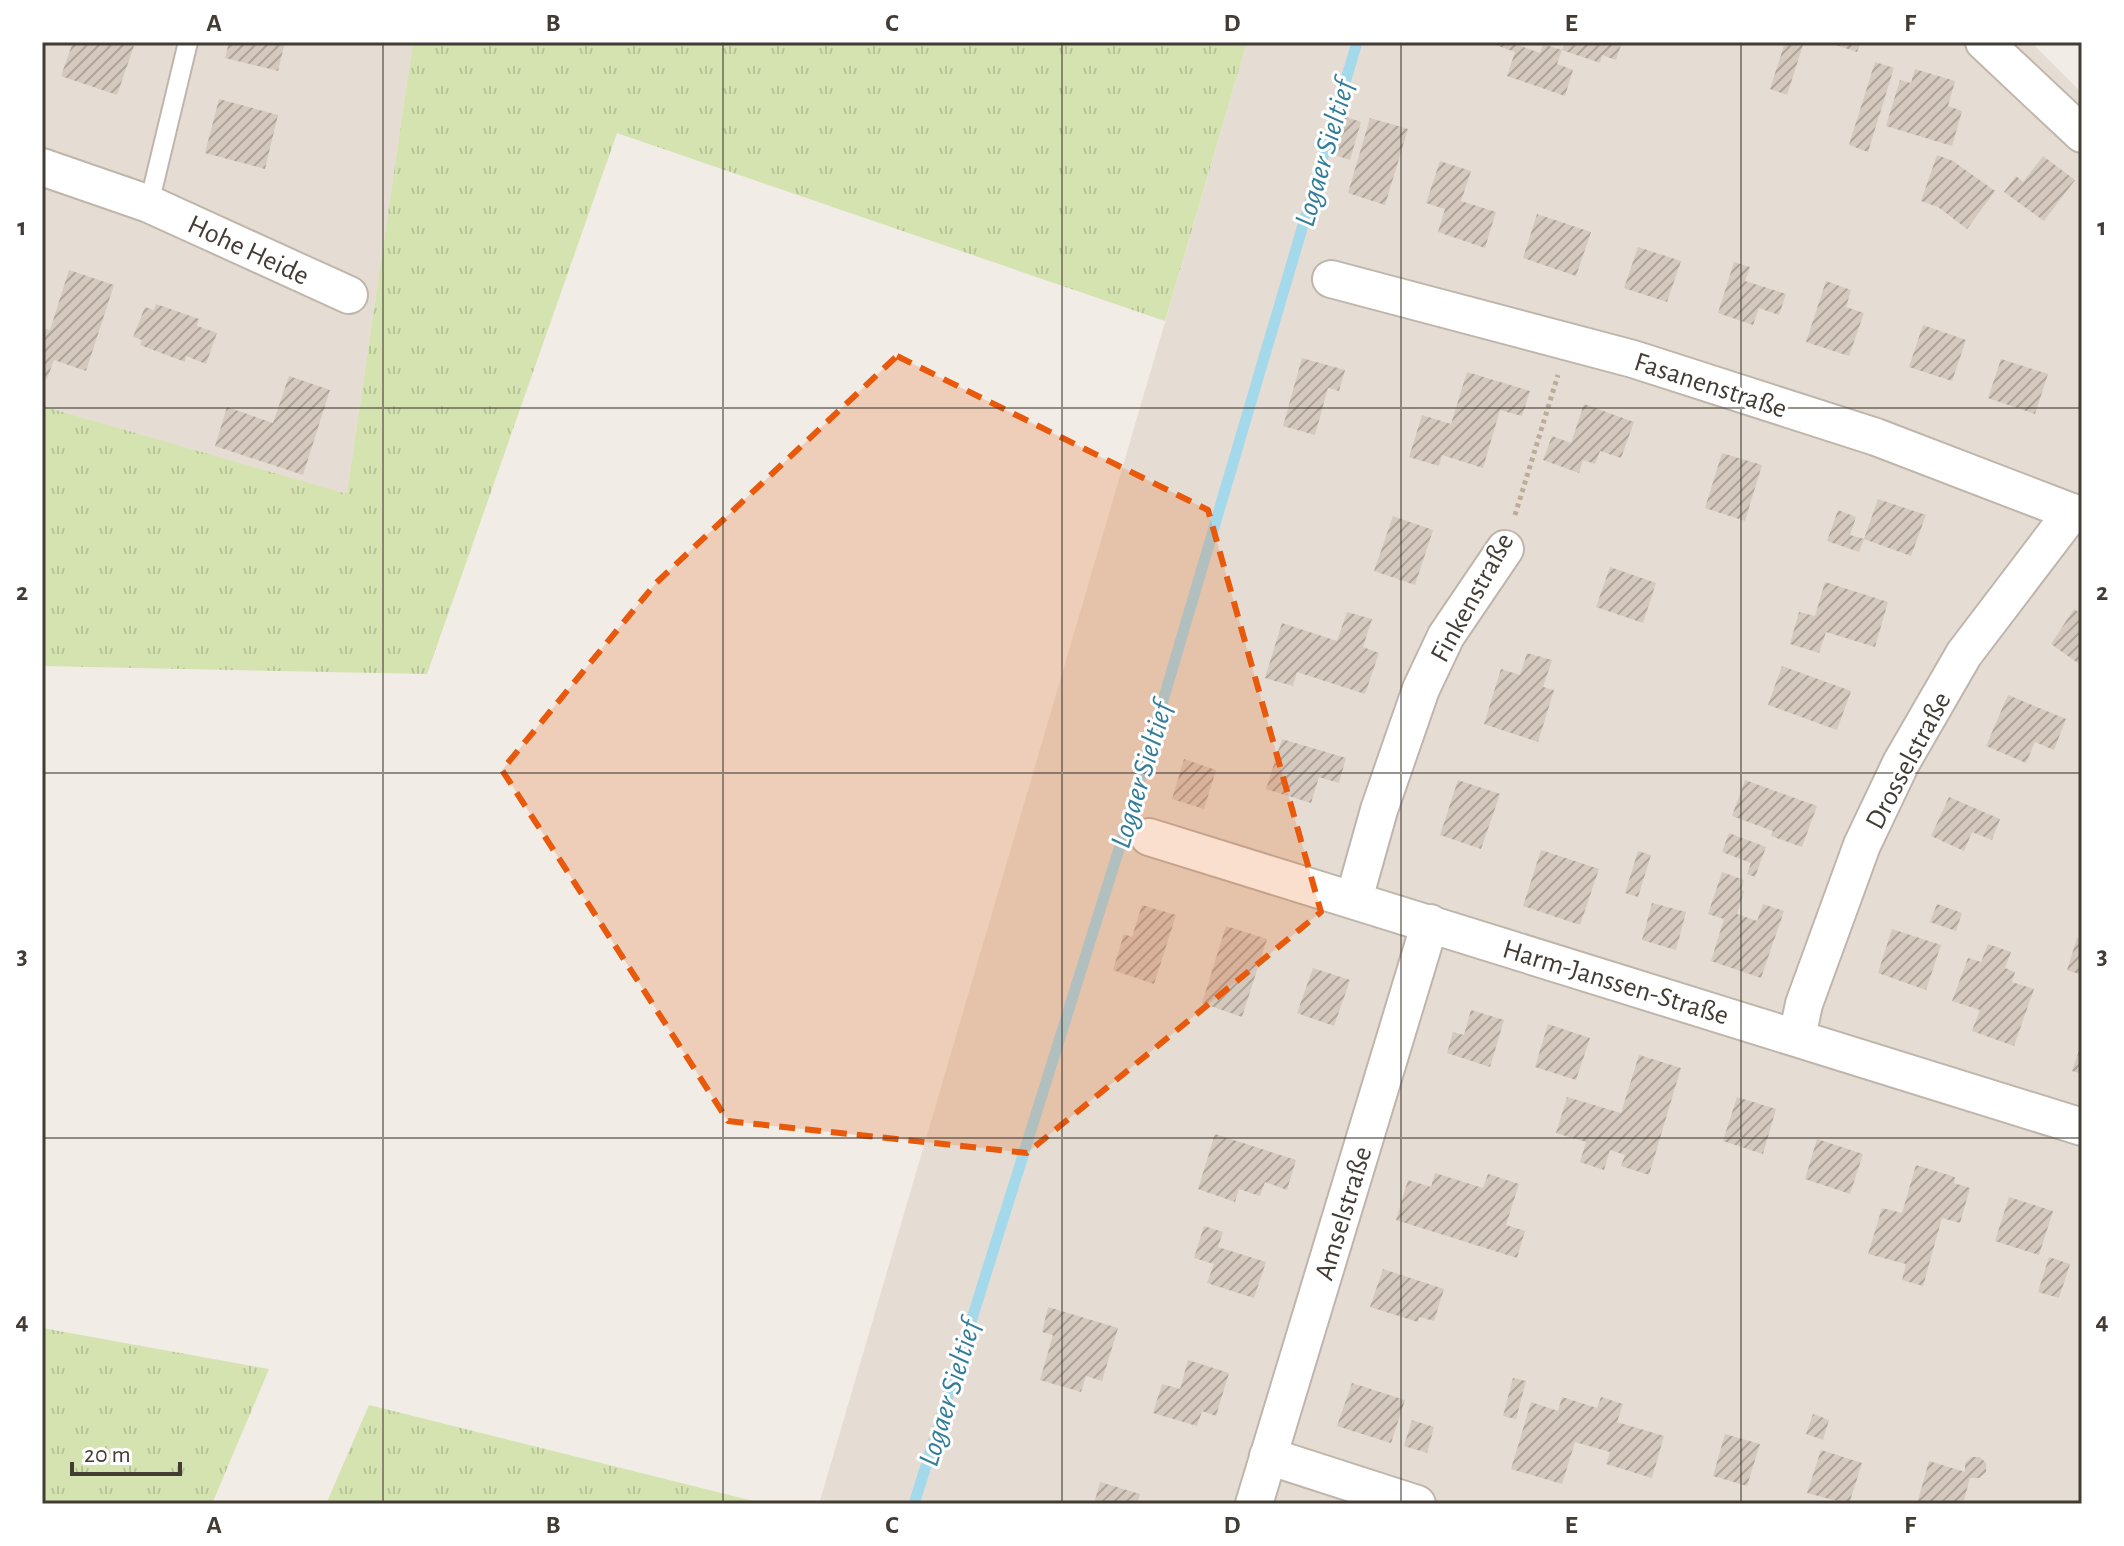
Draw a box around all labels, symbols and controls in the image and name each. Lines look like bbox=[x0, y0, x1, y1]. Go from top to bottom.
text: A bbox=[206, 10, 222, 36]
text: B bbox=[545, 10, 561, 36]
text: C bbox=[885, 10, 899, 36]
text: D bbox=[1223, 10, 1241, 36]
text: E bbox=[1564, 10, 1578, 36]
text: F bbox=[1904, 10, 1917, 36]
water label: Logaer Sieltief bbox=[1290, 72, 1361, 230]
street label: Hohe Heide bbox=[183, 211, 313, 291]
text: 1 bbox=[17, 214, 27, 240]
text: 1 bbox=[2097, 214, 2107, 240]
street label: Fasanenstraße bbox=[1631, 348, 1790, 424]
street label: Finkenstraße bbox=[1426, 529, 1520, 667]
text: 2 bbox=[16, 579, 28, 605]
text: 2 bbox=[2096, 579, 2108, 605]
street label: Drosselstraße bbox=[1861, 688, 1957, 834]
water label: Logaer Sieltief bbox=[1106, 694, 1180, 852]
street label: Harm-Janssen-Straße bbox=[1499, 935, 1732, 1031]
text: 3 bbox=[16, 943, 28, 969]
text: 3 bbox=[2096, 943, 2108, 969]
street label: Amselstraße bbox=[1310, 1144, 1377, 1284]
text: 4 bbox=[15, 1308, 29, 1334]
text: 4 bbox=[2095, 1308, 2109, 1334]
water label: Logaer Sieltief bbox=[914, 1312, 988, 1470]
scale bar bbox=[72, 1426, 180, 1476]
text: 20 m bbox=[84, 1443, 131, 1467]
text: A bbox=[206, 1512, 222, 1538]
text: B bbox=[545, 1512, 561, 1538]
text: C bbox=[885, 1512, 899, 1538]
text: D bbox=[1223, 1512, 1241, 1538]
text: E bbox=[1564, 1512, 1578, 1538]
text: F bbox=[1904, 1512, 1917, 1538]

